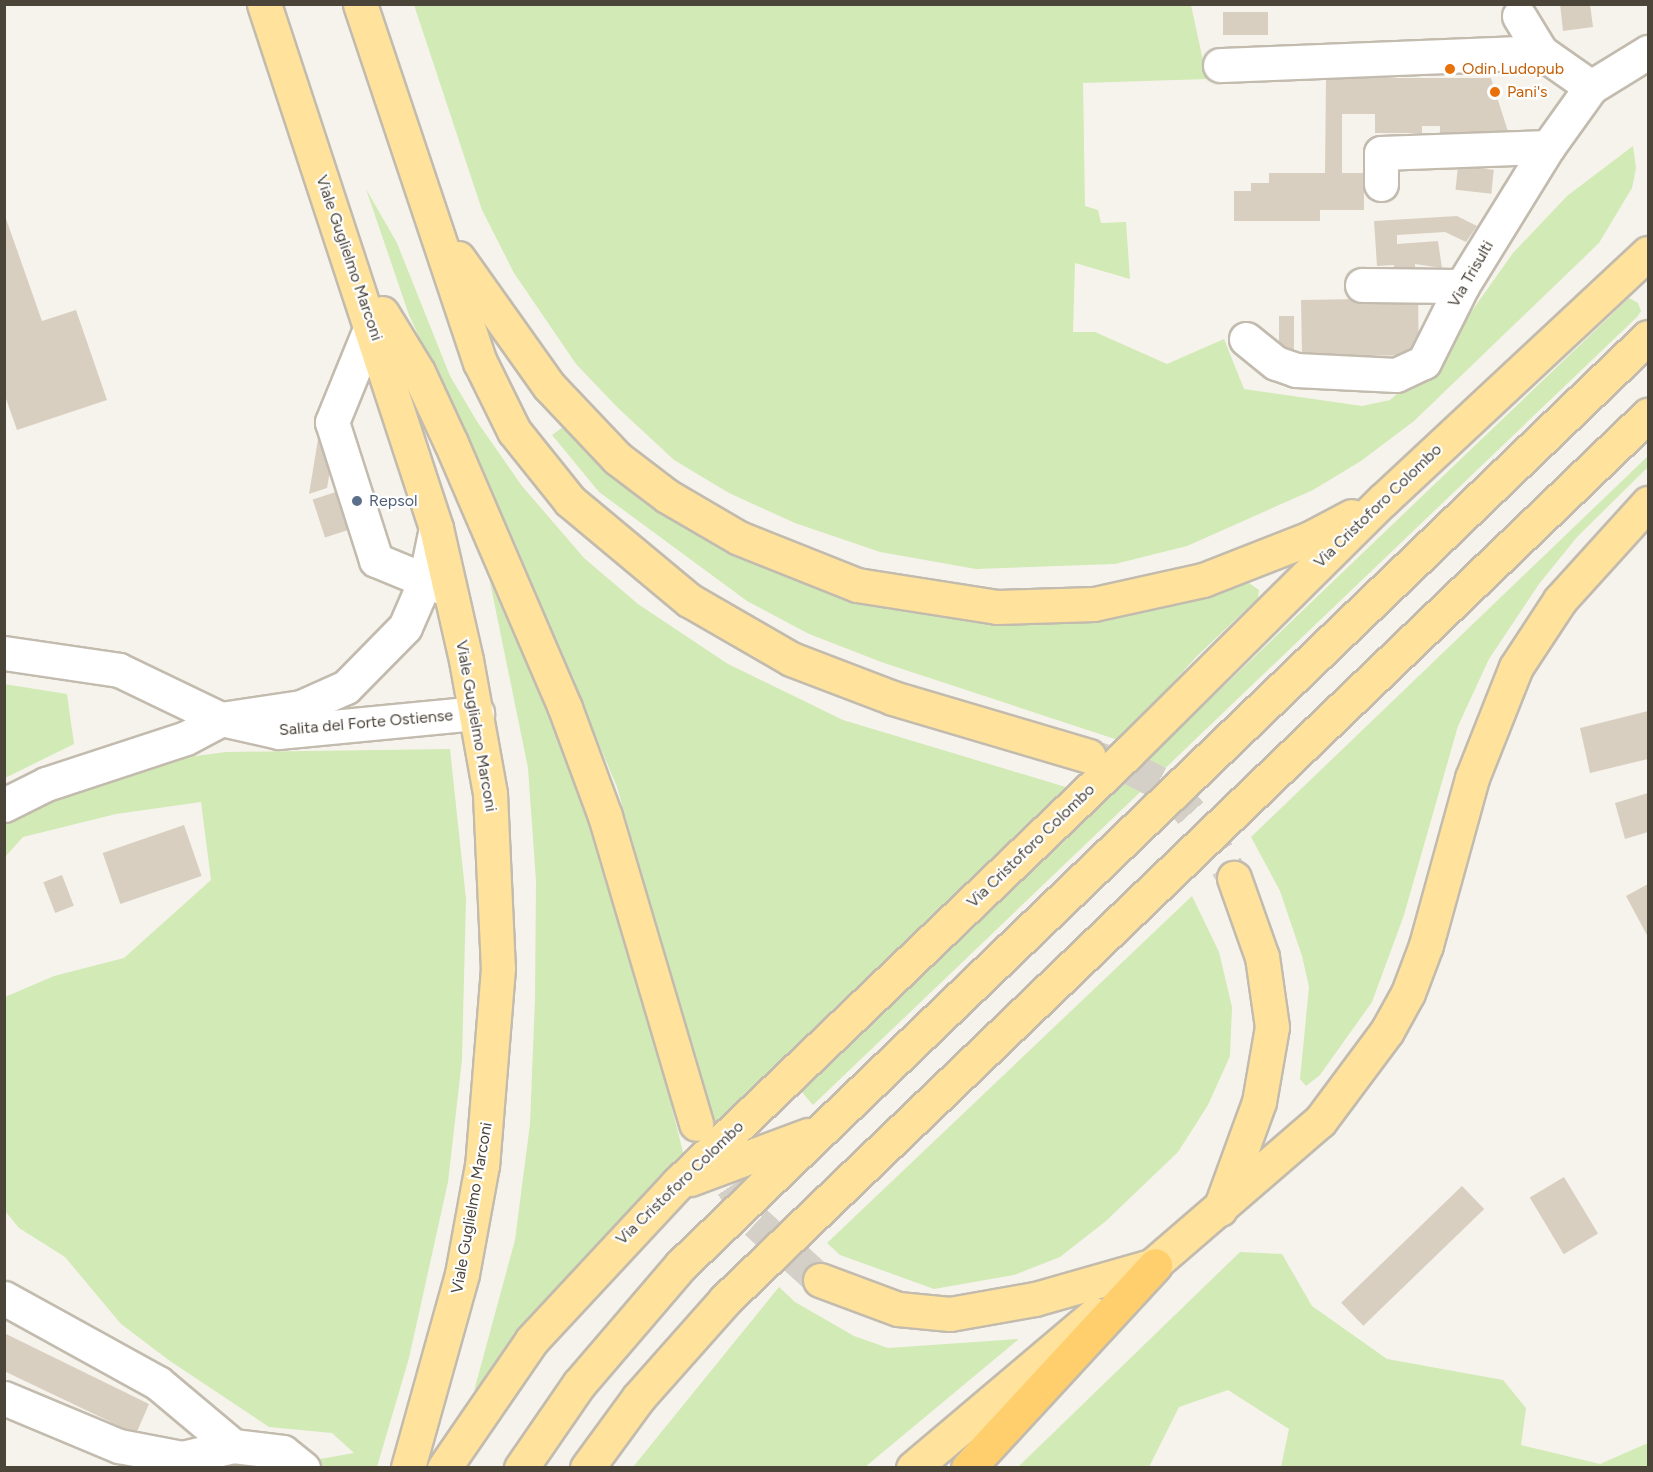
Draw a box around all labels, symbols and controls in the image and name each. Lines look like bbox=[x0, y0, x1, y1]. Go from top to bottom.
place label: Odin Ludopub bbox=[1462, 59, 1564, 79]
marker: Odin Ludopub bbox=[1443, 62, 1457, 76]
place label: Pani's bbox=[1507, 82, 1548, 102]
marker: Pani's bbox=[1488, 85, 1502, 99]
street label: Viale Guglielmo Marconi bbox=[312, 173, 386, 343]
street label: Via Trisulti bbox=[1444, 237, 1498, 311]
street label: Via Cristoforo Colombo bbox=[1310, 440, 1446, 572]
place label: Repsol bbox=[369, 491, 417, 511]
marker: Repsol bbox=[350, 494, 364, 508]
street label: Viale Guglielmo Marconi bbox=[451, 639, 501, 813]
street label: Salita del Forte Ostiense bbox=[278, 706, 454, 740]
street label: Via Cristoforo Colombo bbox=[963, 780, 1099, 912]
street label: Via Cristoforo Colombo bbox=[612, 1117, 748, 1249]
street label: Viale Guglielmo Marconi bbox=[447, 1121, 497, 1295]

